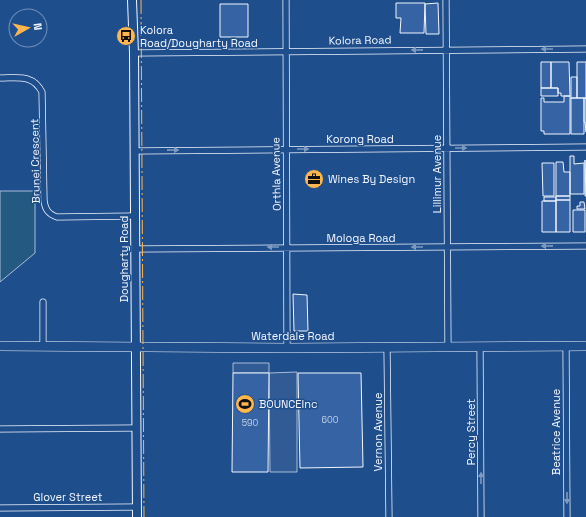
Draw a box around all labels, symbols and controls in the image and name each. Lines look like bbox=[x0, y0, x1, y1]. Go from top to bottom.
north arrow bbox=[8, 8, 48, 48]
text: N bbox=[30, 22, 45, 31]
place label: Kolora Road/Dougharty Road bbox=[140, 23, 258, 50]
bus stop icon: Kolora Road/Dougharty Road bbox=[115, 25, 137, 47]
street label: Kolora Road bbox=[328, 32, 392, 48]
one-way arrow bbox=[540, 46, 553, 52]
one-way arrow bbox=[410, 47, 423, 53]
street label: Brunei Crescent bbox=[27, 118, 43, 204]
street label: Korong Road bbox=[326, 132, 394, 146]
street label: Lillimur Avenue bbox=[430, 135, 444, 213]
street label: Orthla Avenue bbox=[268, 137, 284, 211]
one-way arrow bbox=[455, 145, 468, 151]
one-way arrow bbox=[297, 146, 310, 152]
one-way arrow bbox=[167, 147, 179, 154]
office icon: Wines By Design bbox=[303, 168, 325, 190]
place label: Wines By Design bbox=[328, 172, 415, 186]
street label: Dougharty Road bbox=[117, 216, 131, 302]
street label: Mologa Road bbox=[326, 231, 396, 245]
one-way arrow bbox=[540, 243, 553, 249]
one-way arrow bbox=[266, 244, 279, 250]
one-way arrow bbox=[410, 244, 423, 250]
street label: Waterdale Road bbox=[251, 329, 335, 343]
street label: Beatrice Avenue bbox=[549, 389, 563, 475]
sports icon: BOUNCEInc bbox=[234, 393, 256, 415]
street label: Vernon Avenue bbox=[371, 393, 385, 471]
place label: BOUNCEInc bbox=[259, 397, 318, 411]
street label: Percy Street bbox=[464, 399, 478, 465]
house number: 600 bbox=[321, 414, 339, 426]
house number: 590 bbox=[242, 417, 259, 429]
one-way arrow bbox=[478, 471, 484, 484]
street label: Glover Street bbox=[33, 490, 103, 504]
one-way arrow bbox=[564, 492, 570, 505]

